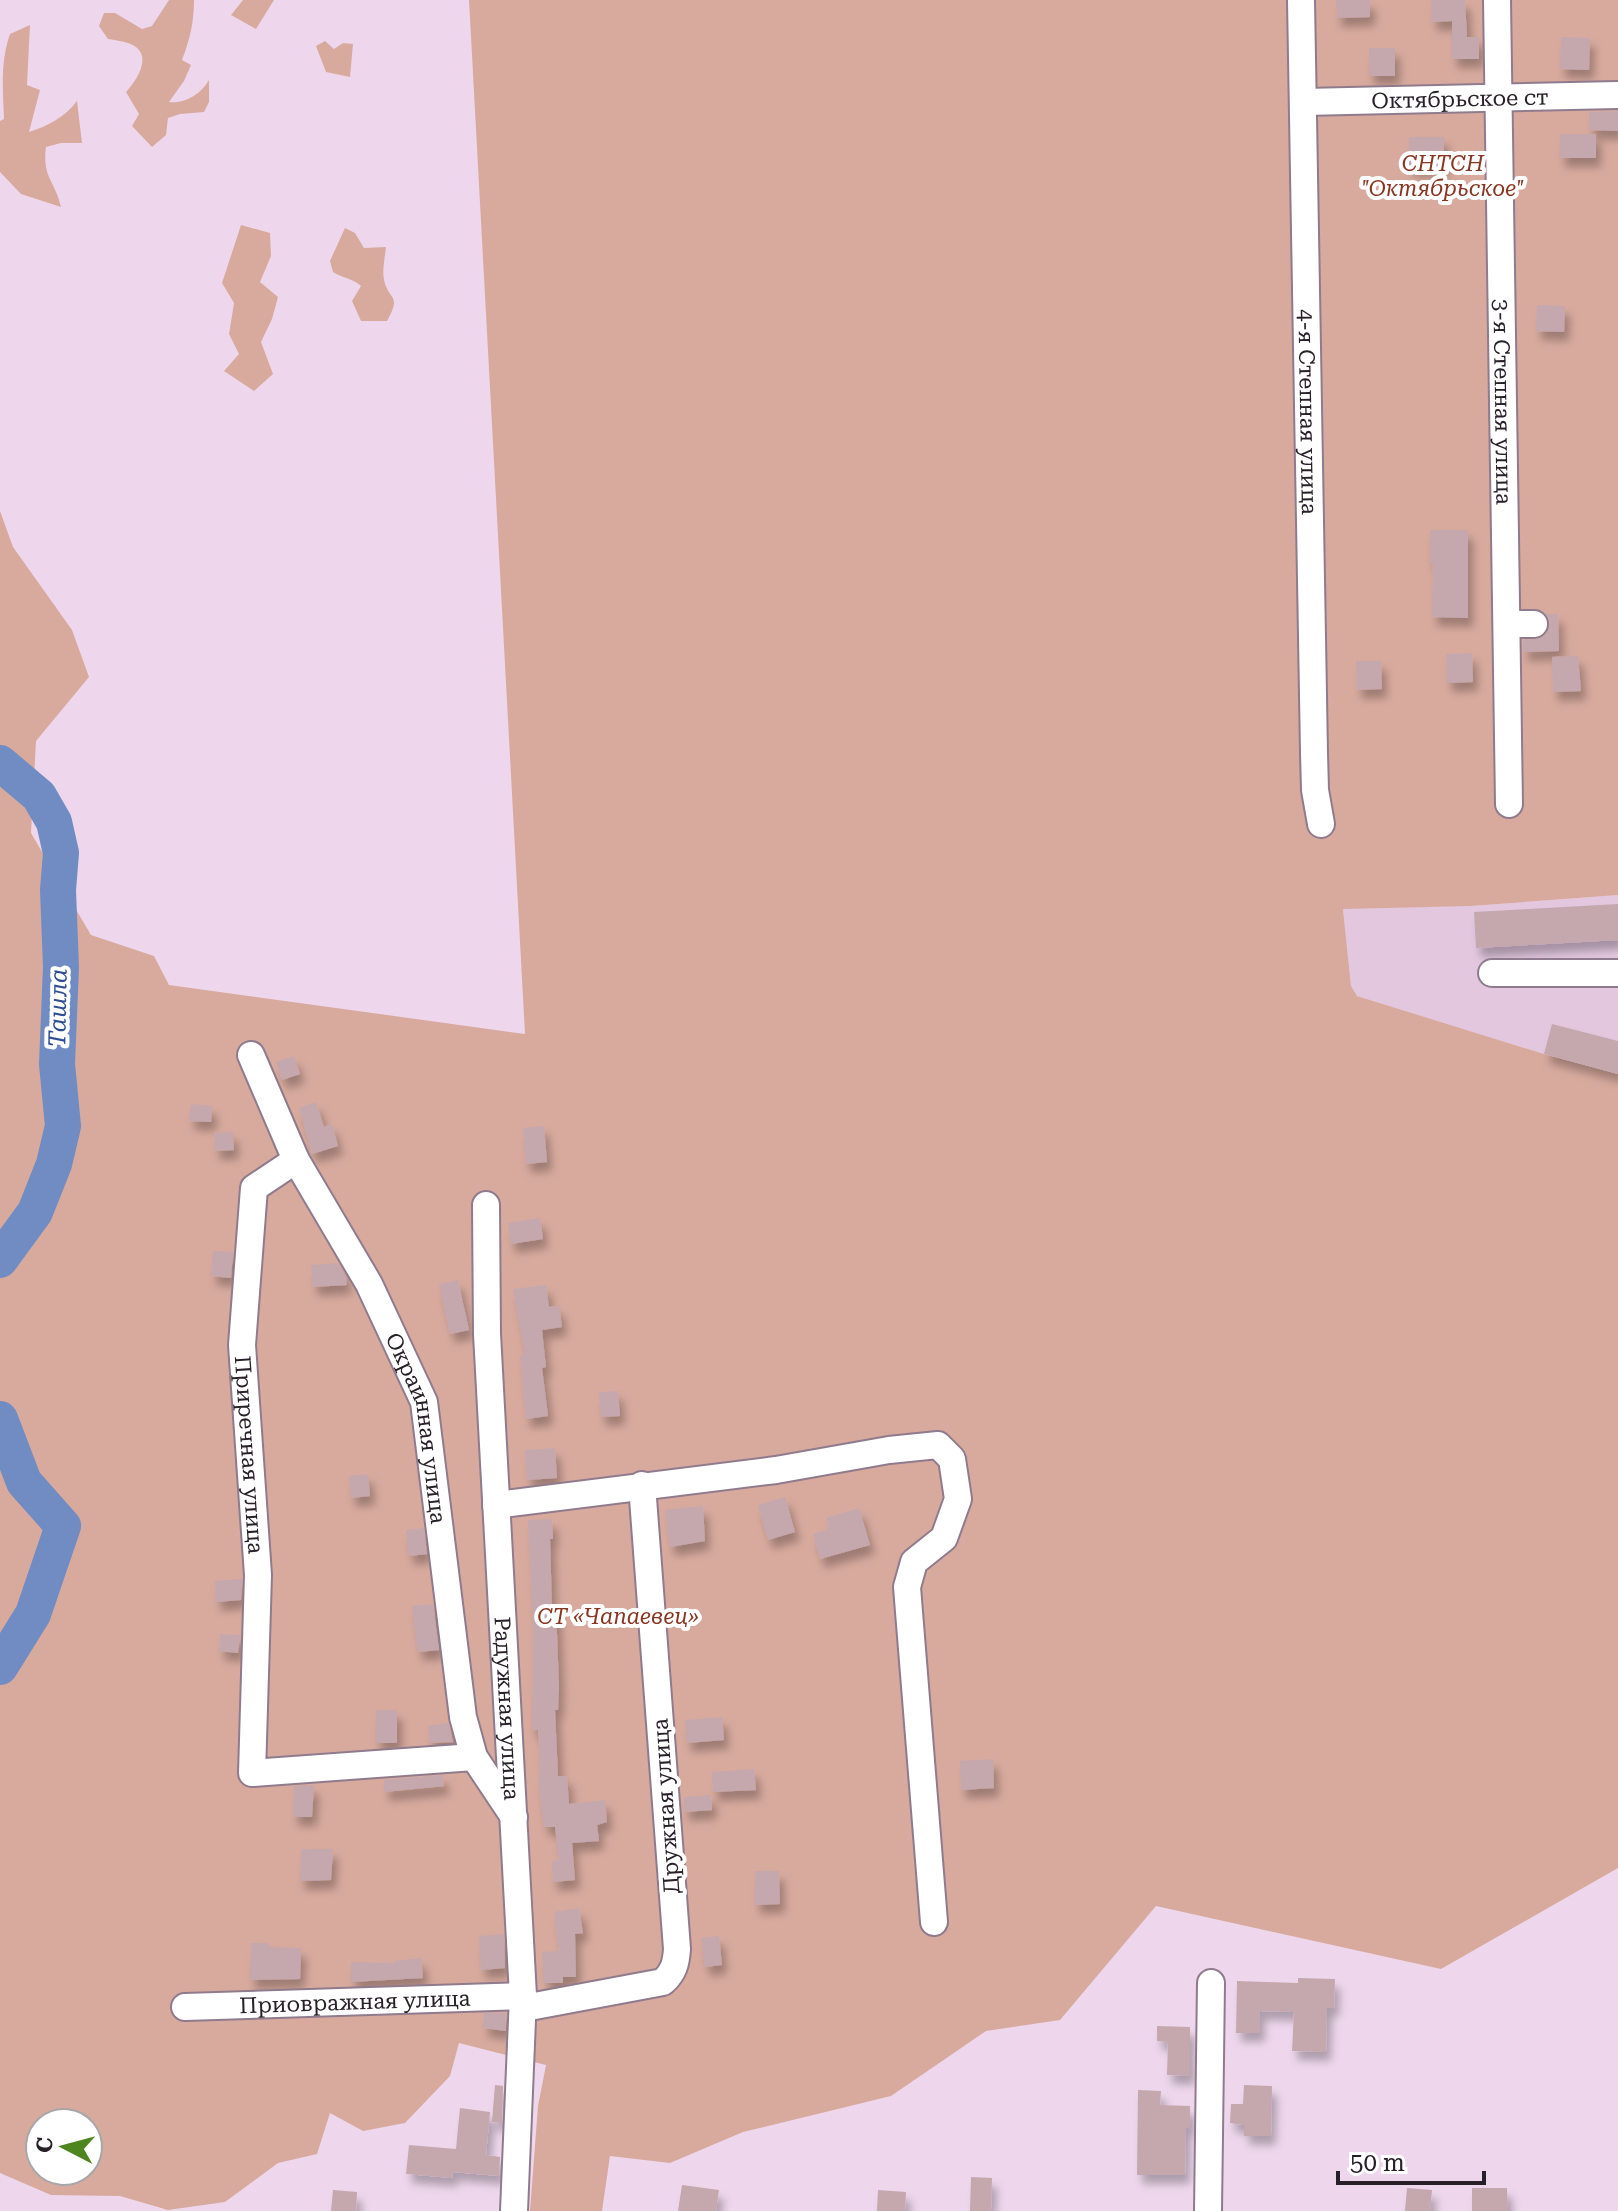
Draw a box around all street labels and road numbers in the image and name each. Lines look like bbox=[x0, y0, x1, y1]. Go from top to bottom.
street label: Октябрьское ст bbox=[1371, 84, 1549, 113]
street label: 3-я Степная улица bbox=[1489, 299, 1517, 505]
street label: 4-я Степная улица bbox=[1294, 309, 1322, 515]
street label: Окраинная улица bbox=[381, 1329, 451, 1525]
street label: Приречная улица bbox=[230, 1355, 269, 1555]
street label: Радужная улица bbox=[490, 1616, 525, 1801]
street label: Дружная улица bbox=[647, 1717, 685, 1895]
street label: Приовражная улица bbox=[239, 1985, 471, 2018]

